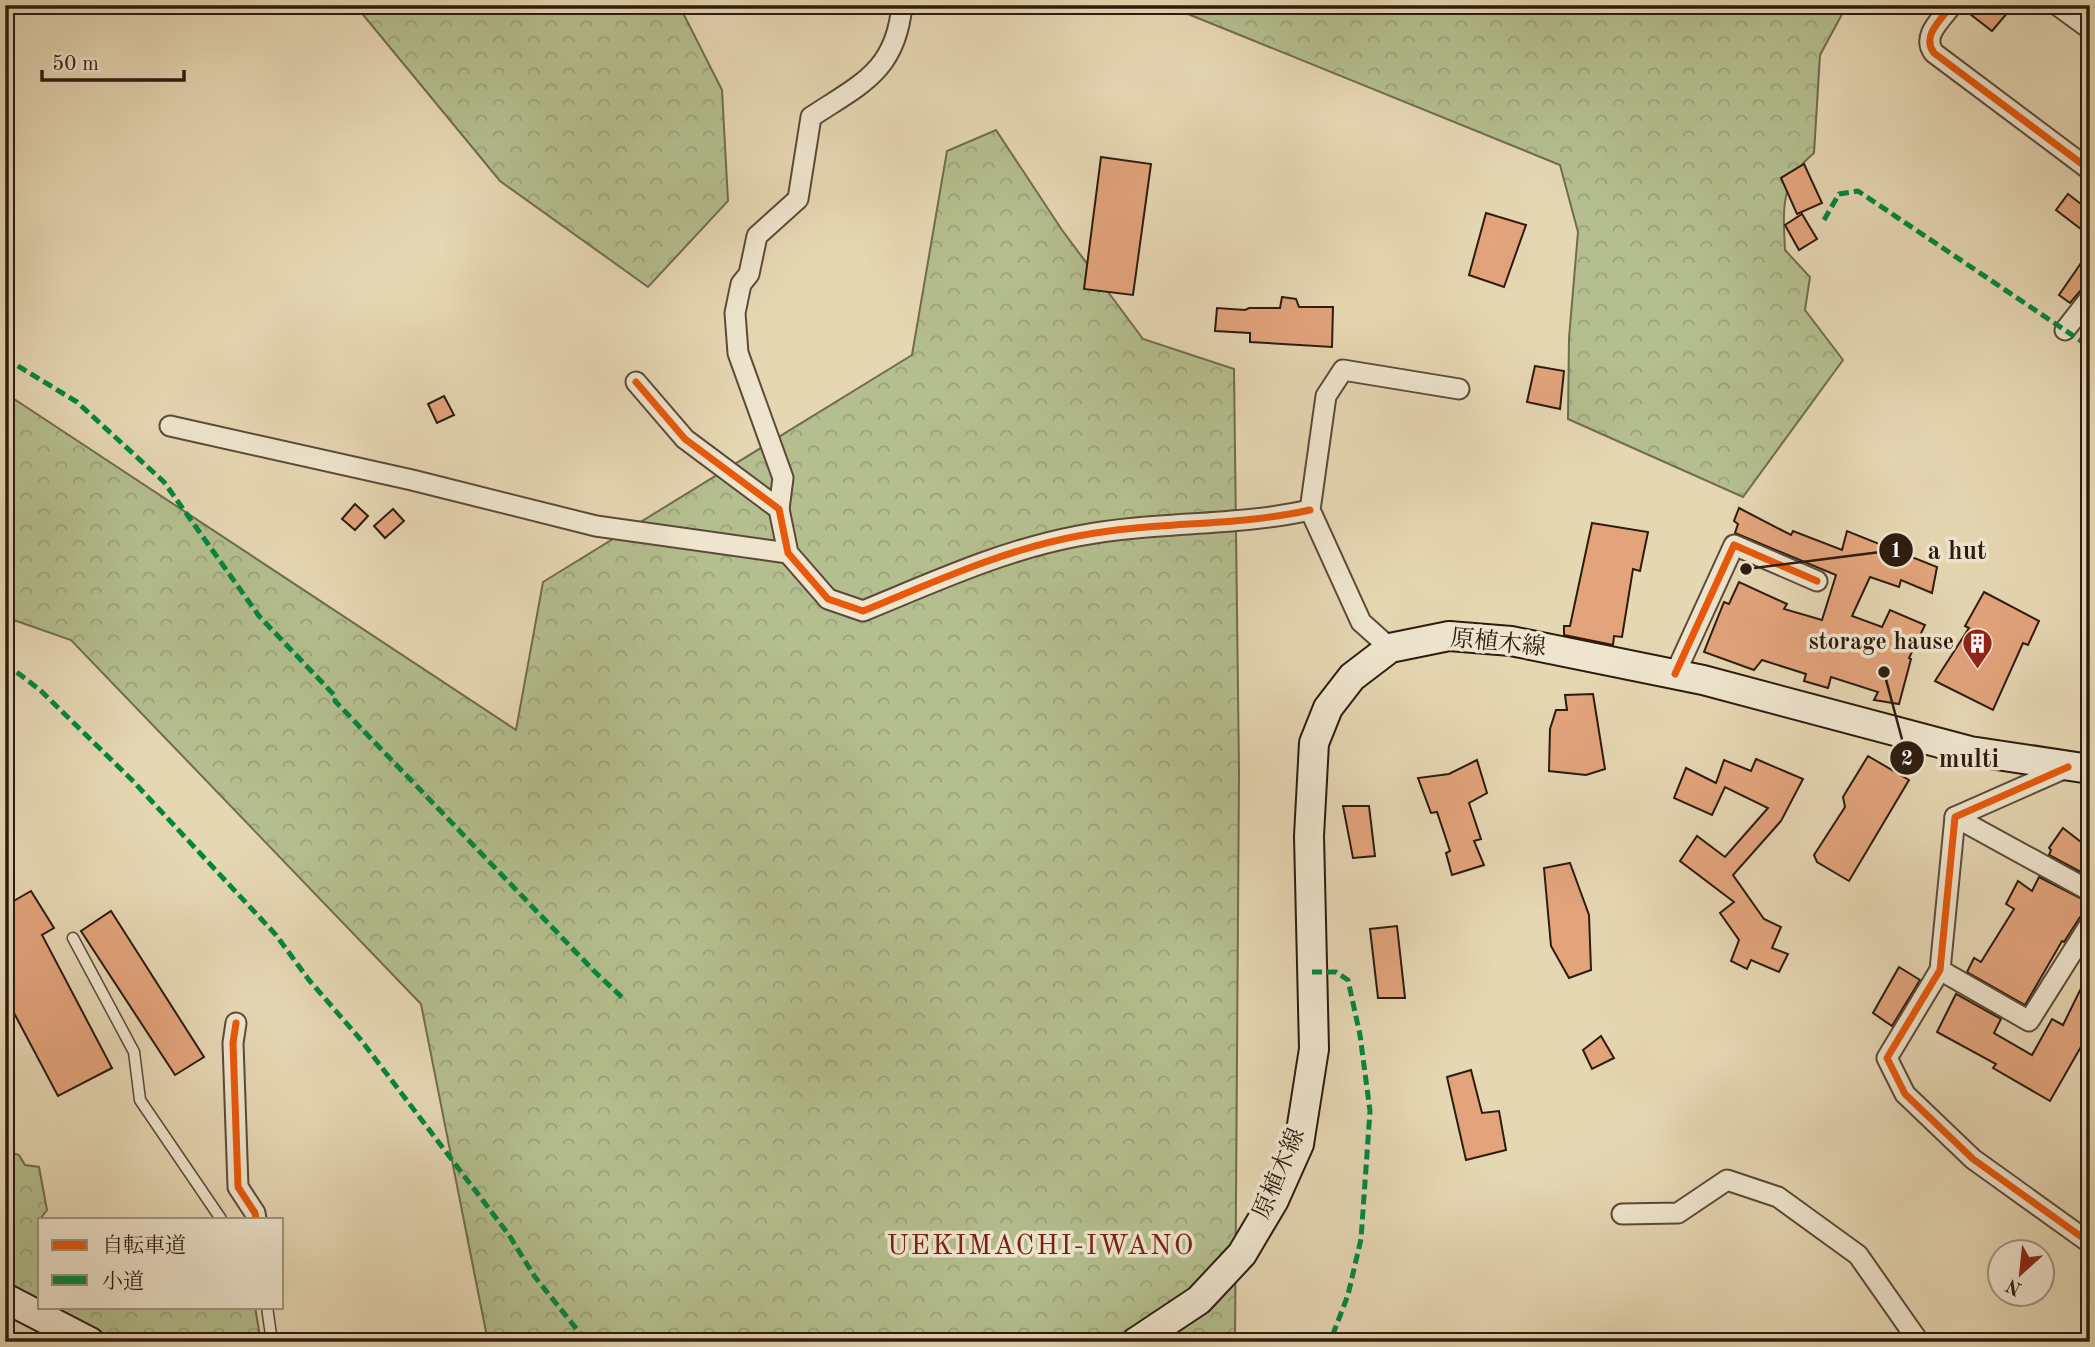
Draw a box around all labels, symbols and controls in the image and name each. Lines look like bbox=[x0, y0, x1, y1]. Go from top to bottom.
scale bar bbox=[42, 38, 184, 82]
text: 50 m bbox=[52, 54, 99, 75]
callout: a hut bbox=[1879, 526, 2000, 573]
text: a hut bbox=[1928, 539, 1986, 565]
text: 1 bbox=[1890, 541, 1902, 562]
street label: 原植木線 bbox=[1449, 624, 1547, 661]
building icon: storage hause bbox=[1960, 626, 1994, 670]
place label: storage hause bbox=[1808, 631, 1954, 655]
callout: multi bbox=[1890, 734, 2013, 781]
text: multi bbox=[1939, 747, 1999, 773]
text: 2 bbox=[1901, 749, 1913, 770]
street label: 原植木線 bbox=[1247, 1124, 1310, 1223]
legend bbox=[38, 1218, 284, 1308]
district label: UEKIMACHI-IWANO bbox=[887, 1233, 1195, 1261]
text: 自転車道 bbox=[102, 1234, 186, 1257]
north arrow bbox=[1986, 1238, 2056, 1308]
text: 小道 bbox=[102, 1270, 144, 1293]
text: N bbox=[2003, 1274, 2025, 1298]

